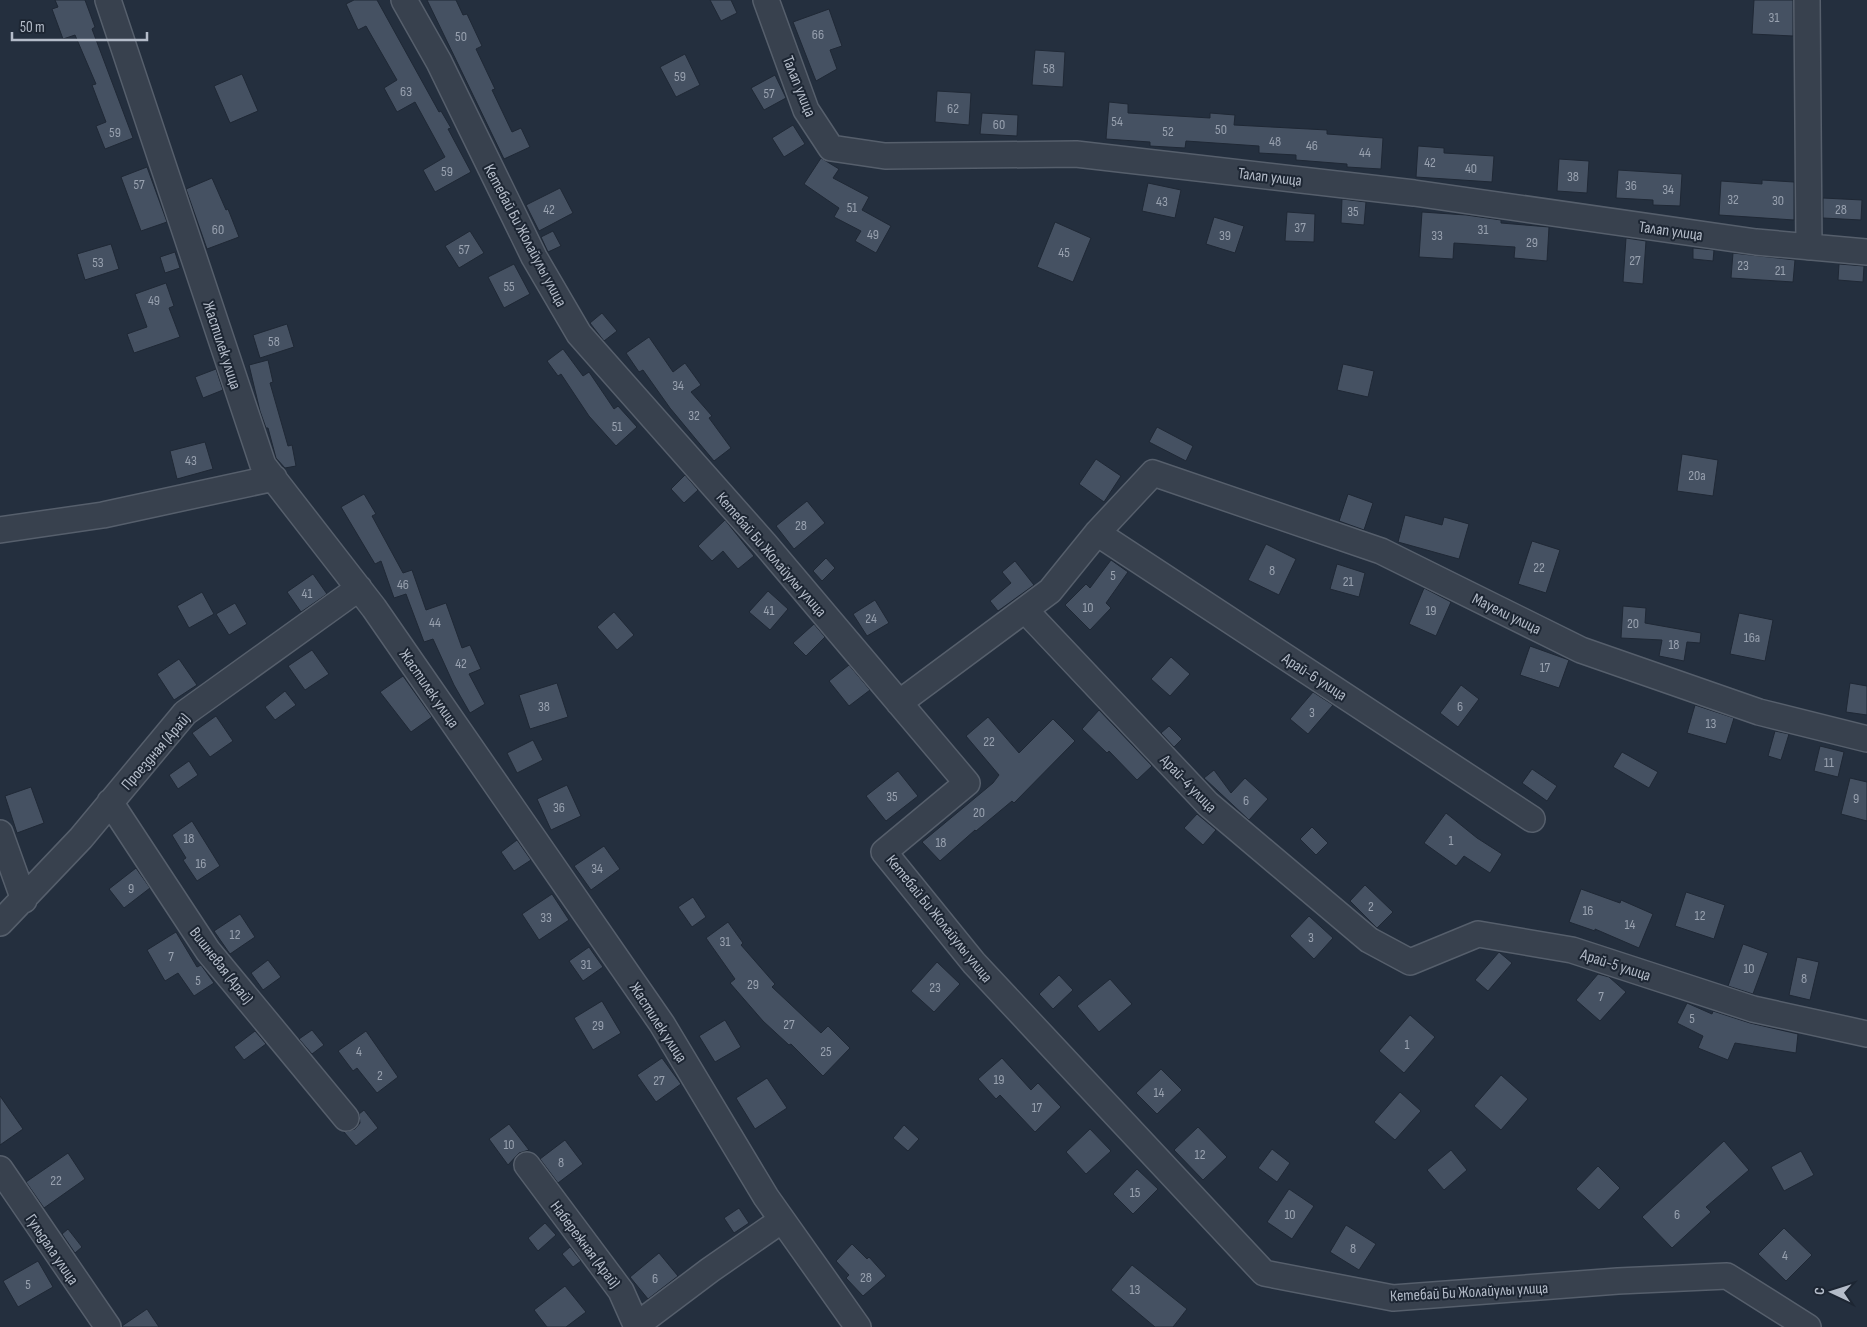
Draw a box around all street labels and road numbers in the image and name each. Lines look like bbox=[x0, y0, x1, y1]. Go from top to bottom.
street label: Талап улица bbox=[778, 53, 819, 120]
street label: Кетебай Би Жолайулы улица bbox=[479, 161, 570, 310]
street label: Талап улица bbox=[1237, 164, 1303, 191]
street label: Талап улица bbox=[1638, 218, 1704, 245]
street label: Жастилек улица bbox=[198, 299, 245, 392]
street label: Кетебай Би Жолайулы улица bbox=[712, 489, 830, 621]
street label: Мауели улица bbox=[1469, 590, 1544, 639]
street label: Жастилек улица bbox=[395, 646, 463, 732]
street label: Арай-6 улица bbox=[1277, 649, 1350, 705]
street label: Проездная (Арай) bbox=[118, 710, 195, 794]
street label: Арай-4 улица bbox=[1155, 750, 1220, 817]
street label: Кетебай Би Жолайулы улица bbox=[882, 851, 996, 987]
street label: Вишневая (Арай) bbox=[185, 924, 257, 1008]
street label: Арай-5 улица bbox=[1577, 945, 1653, 986]
street label: Жастилек улица bbox=[625, 979, 691, 1066]
street label: Набережная (Арай) bbox=[546, 1198, 624, 1292]
street label: Гульдала улица bbox=[21, 1211, 82, 1289]
street label: Кетебай Би Жолайулы улица bbox=[1389, 1279, 1549, 1306]

